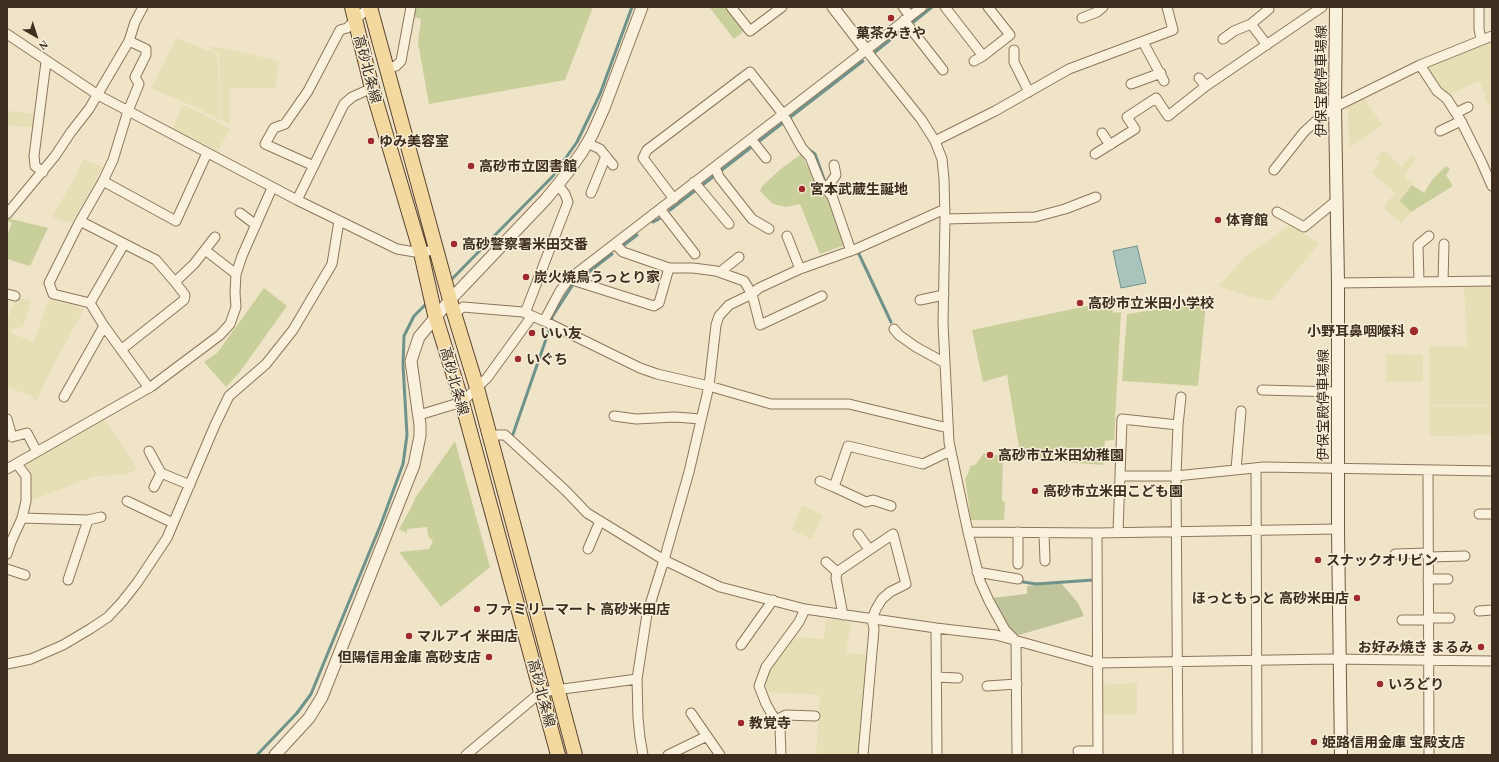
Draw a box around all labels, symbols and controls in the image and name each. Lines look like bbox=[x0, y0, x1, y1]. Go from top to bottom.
marker: 菓茶みきや bbox=[886, 13, 896, 23]
north arrow bbox=[16, 16, 56, 56]
place label: 菓茶みきや bbox=[856, 25, 926, 41]
street label: 伊保宝殿停車場線 bbox=[1313, 25, 1329, 137]
street label: 高砂北条線 bbox=[351, 33, 385, 105]
text: N bbox=[37, 38, 50, 52]
place label: ゆみ美容室 bbox=[379, 133, 449, 149]
marker: ゆみ美容室 bbox=[366, 136, 376, 146]
place label: 高砂市立図書館 bbox=[479, 158, 577, 174]
marker: 高砂市立図書館 bbox=[466, 161, 476, 171]
place label: 宮本武蔵生誕地 bbox=[810, 181, 908, 197]
marker: 宮本武蔵生誕地 bbox=[797, 184, 807, 194]
place label: 体育館 bbox=[1226, 212, 1268, 228]
marker: 体育館 bbox=[1213, 215, 1223, 225]
place label: 高砂警察署米田交番 bbox=[462, 236, 588, 252]
marker: 高砂警察署米田交番 bbox=[449, 239, 459, 249]
place label: 炭火焼鳥うっとり家 bbox=[534, 269, 660, 285]
marker: 炭火焼鳥うっとり家 bbox=[521, 272, 531, 282]
place label: 高砂市立米田小学校 bbox=[1088, 295, 1214, 311]
marker: 高砂市立米田小学校 bbox=[1075, 298, 1085, 308]
place label: 小野耳鼻咽喉科 bbox=[1307, 323, 1405, 339]
place label: いい友 bbox=[540, 325, 582, 341]
marker: 小野耳鼻咽喉科 bbox=[1408, 325, 1420, 337]
marker: いい友 bbox=[527, 328, 537, 338]
street label: 高砂北条線 bbox=[437, 345, 473, 417]
street label: 伊保宝殿停車場線 bbox=[1315, 349, 1331, 461]
place label: いぐち bbox=[526, 351, 568, 367]
marker: いぐち bbox=[513, 354, 523, 364]
place label: 高砂市立米田幼稚園 bbox=[998, 447, 1124, 463]
marker: 高砂市立米田幼稚園 bbox=[985, 450, 995, 460]
place label: 高砂市立米田こども園 bbox=[1043, 483, 1183, 499]
marker: 高砂市立米田こども園 bbox=[1030, 486, 1040, 496]
place label: スナックオリビン bbox=[1326, 552, 1438, 568]
marker: スナックオリビン bbox=[1313, 555, 1323, 565]
place label: ほっともっと 高砂米田店 bbox=[1192, 590, 1349, 606]
marker: ほっともっと 高砂米田店 bbox=[1352, 593, 1362, 603]
place label: ファミリーマート 高砂米田店 bbox=[485, 601, 670, 617]
marker: ファミリーマート 高砂米田店 bbox=[472, 604, 482, 614]
place label: マルアイ 米田店 bbox=[417, 628, 518, 644]
marker: マルアイ 米田店 bbox=[404, 631, 414, 641]
place label: お好み焼き まるみ bbox=[1358, 639, 1473, 655]
marker: お好み焼き まるみ bbox=[1476, 642, 1486, 652]
place label: 但陽信用金庫 高砂支店 bbox=[338, 649, 481, 665]
marker: 但陽信用金庫 高砂支店 bbox=[484, 652, 494, 662]
street label: 高砂北条線 bbox=[525, 657, 559, 729]
place label: いろどり bbox=[1388, 676, 1444, 692]
marker: いろどり bbox=[1375, 679, 1385, 689]
place label: 教覚寺 bbox=[749, 715, 791, 731]
marker: 教覚寺 bbox=[736, 718, 746, 728]
place label: 姫路信用金庫 宝殿支店 bbox=[1322, 734, 1465, 750]
marker: 姫路信用金庫 宝殿支店 bbox=[1309, 737, 1319, 747]

